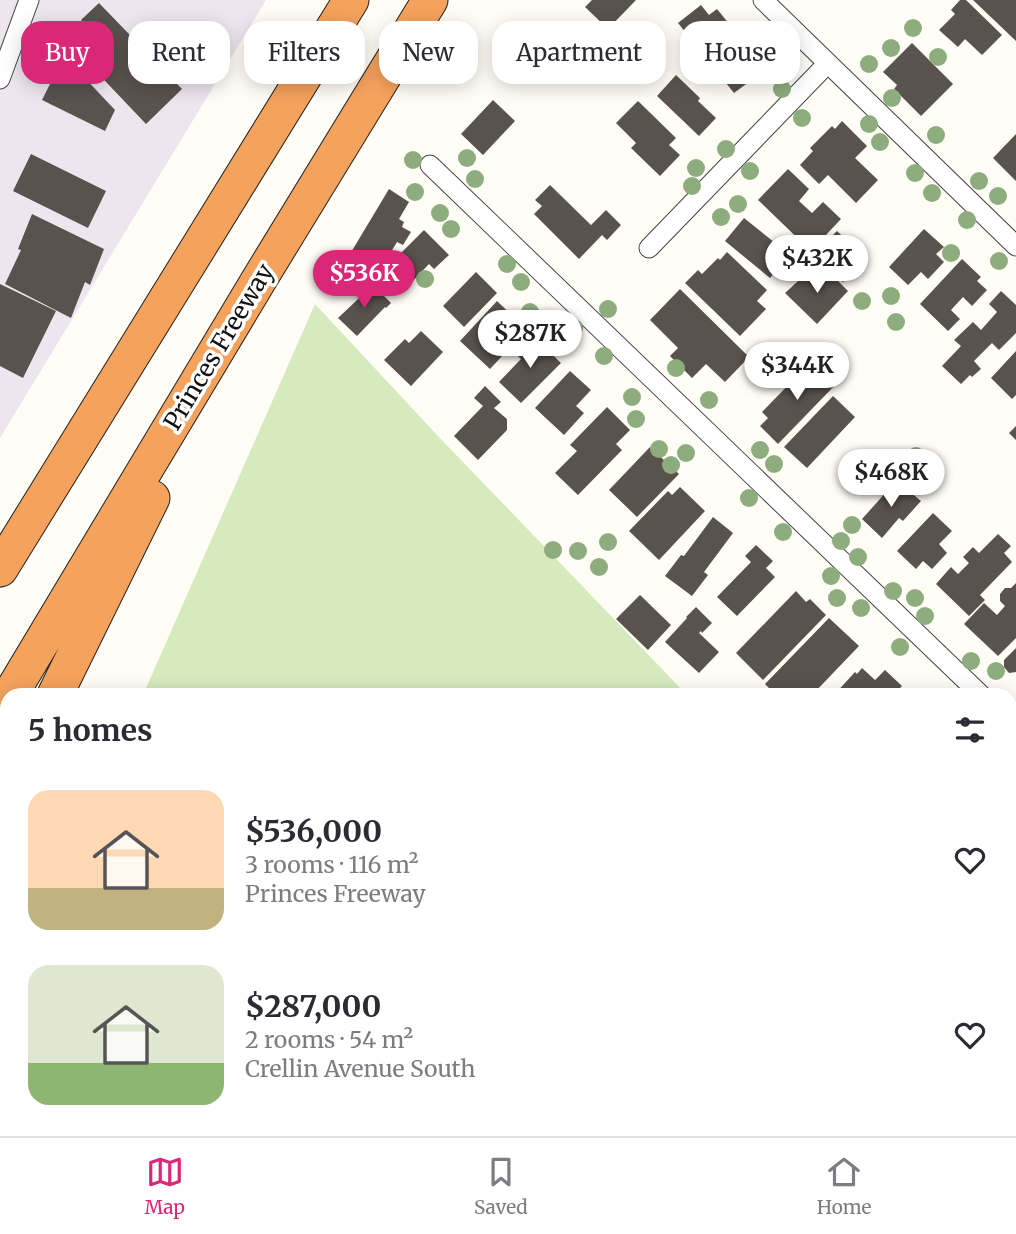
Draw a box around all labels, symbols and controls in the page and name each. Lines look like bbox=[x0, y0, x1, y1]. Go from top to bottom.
chip: Buy bbox=[21, 21, 114, 84]
chip: Rent bbox=[128, 21, 230, 84]
chip: Filters bbox=[244, 21, 365, 84]
chip: New bbox=[379, 21, 478, 84]
chip: Apartment bbox=[492, 21, 666, 84]
chip: House bbox=[680, 21, 800, 84]
pin: $432K bbox=[768, 236, 866, 295]
text: $432K bbox=[781, 243, 853, 272]
pin: $536K bbox=[315, 250, 413, 310]
street label: Princes Freeway bbox=[157, 258, 280, 436]
text: $536K bbox=[329, 258, 399, 287]
pin: $287K bbox=[481, 310, 579, 370]
text: $287K bbox=[494, 318, 566, 347]
pin: $344K bbox=[748, 342, 846, 402]
text: $344K bbox=[760, 350, 834, 379]
pin: $468K bbox=[842, 449, 940, 509]
text: $468K bbox=[854, 457, 928, 486]
text: 5 homes bbox=[28, 711, 153, 749]
icon: filters bbox=[951, 711, 989, 749]
text: $536,000 bbox=[245, 812, 382, 850]
icon: home bbox=[84, 818, 168, 902]
icon: heart bbox=[951, 841, 989, 879]
text: 3 rooms · 116 m² bbox=[245, 850, 419, 879]
text: Princes Freeway bbox=[245, 879, 426, 908]
text: $287,000 bbox=[245, 987, 381, 1025]
icon: home bbox=[84, 993, 168, 1077]
icon: heart bbox=[951, 1016, 989, 1054]
text: 2 rooms · 54 m² bbox=[245, 1025, 413, 1054]
text: Crellin Avenue South bbox=[245, 1054, 476, 1083]
tab: Map bbox=[144, 1153, 185, 1219]
tab: Saved bbox=[474, 1153, 528, 1219]
tab: Home bbox=[817, 1153, 872, 1219]

